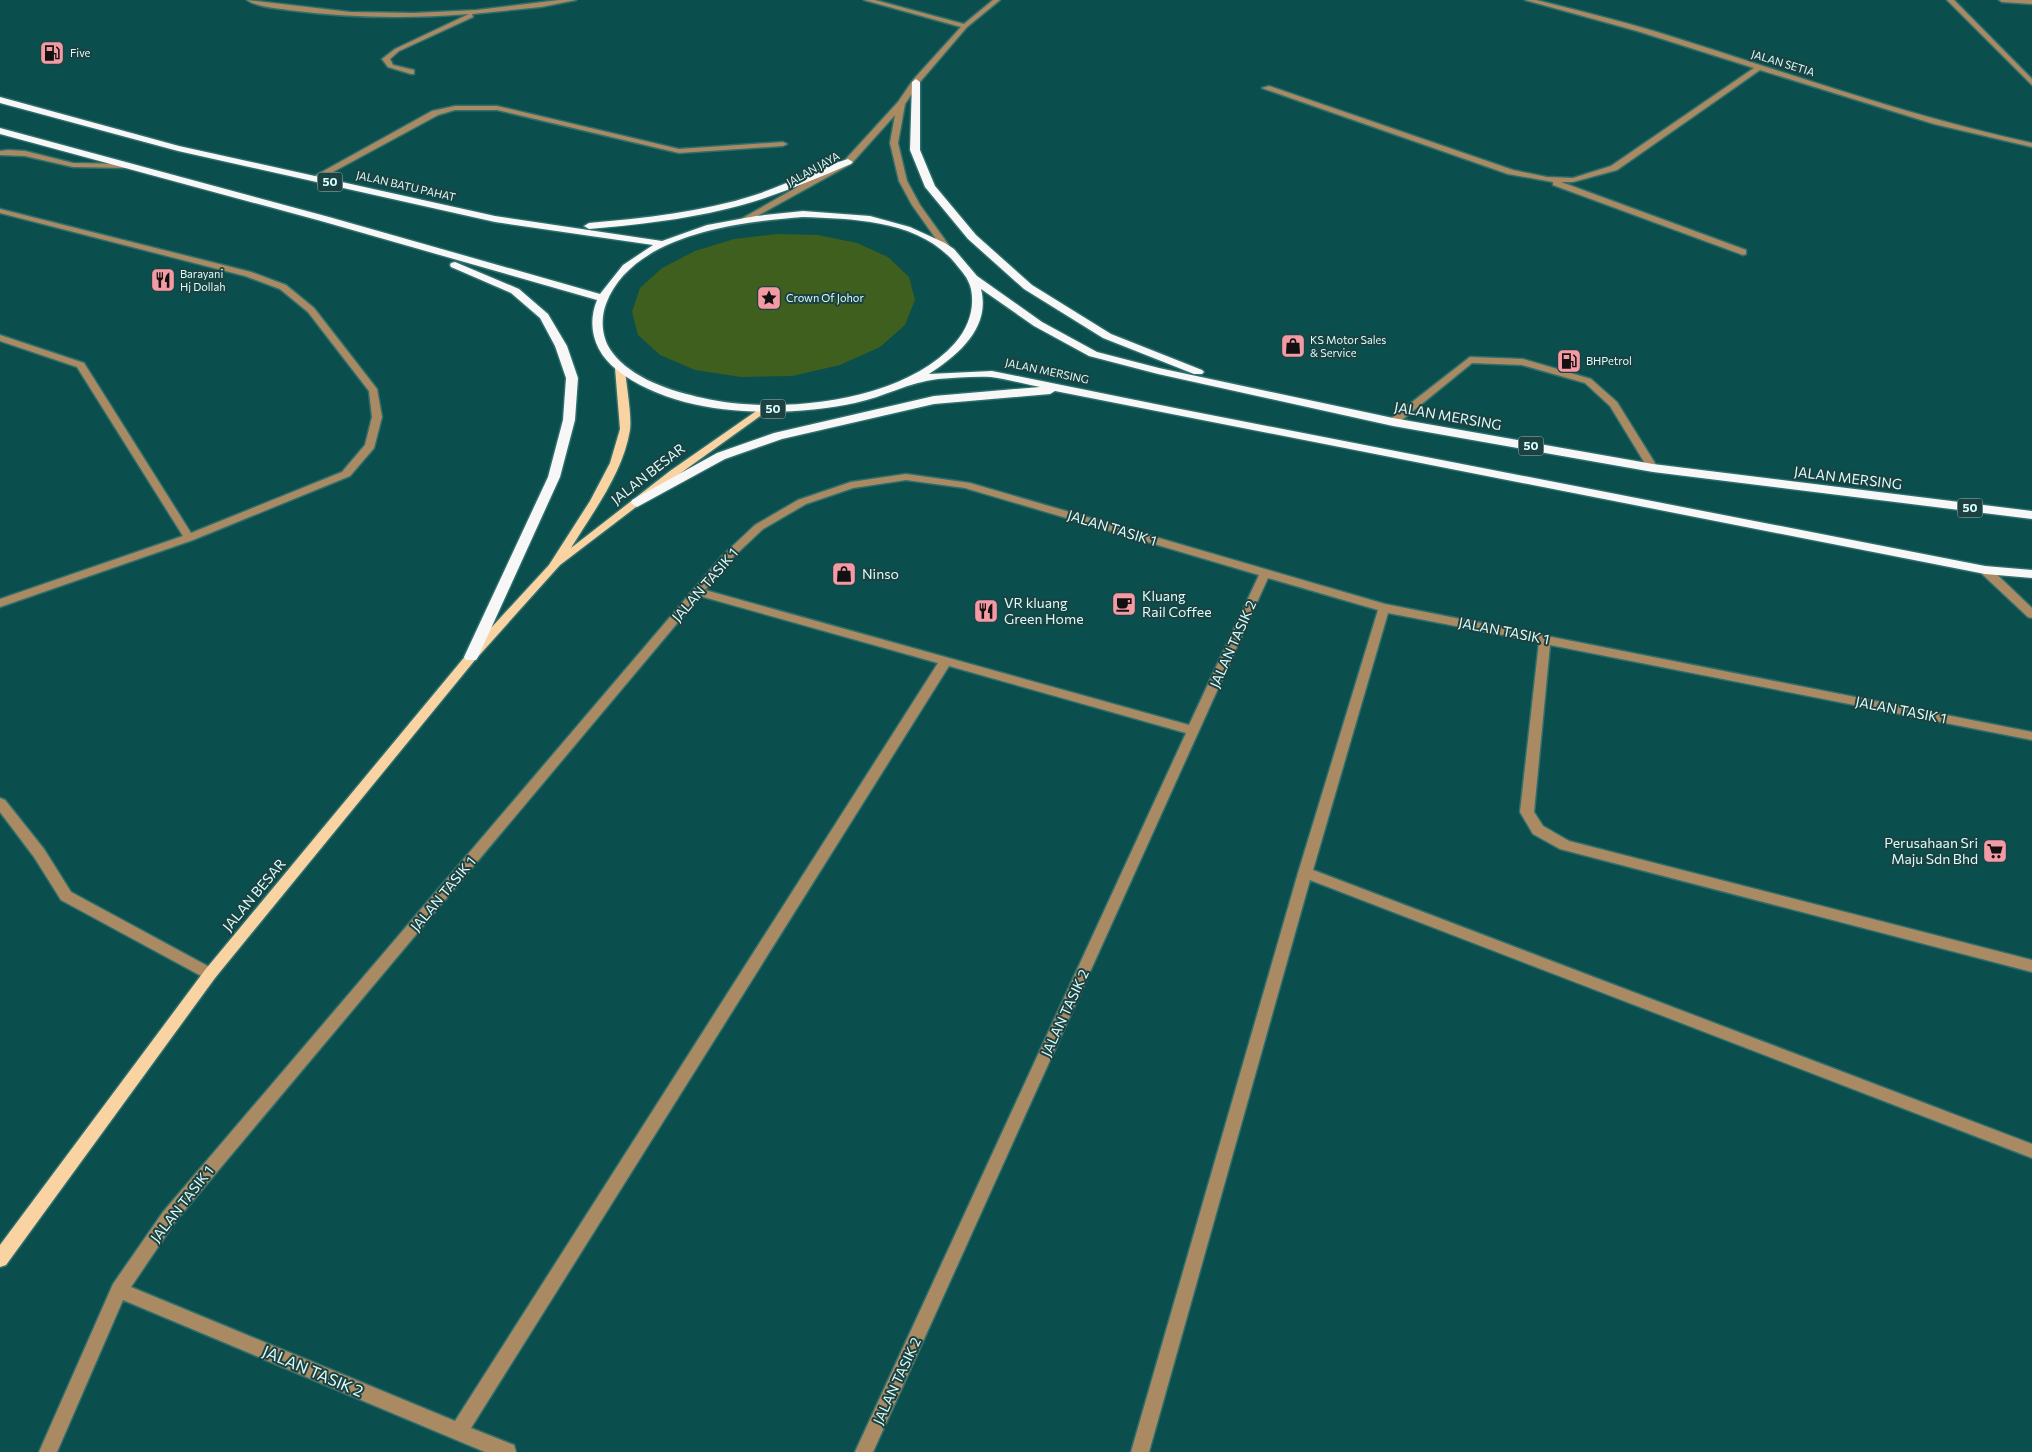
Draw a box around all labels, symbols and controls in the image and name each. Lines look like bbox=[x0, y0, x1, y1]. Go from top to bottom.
fuel station icon: Five bbox=[39, 40, 65, 66]
place label: Five bbox=[70, 46, 91, 59]
street label: JALAN SETIA bbox=[1749, 47, 1817, 79]
street label: JALAN JAYA bbox=[784, 148, 842, 189]
street label: JALAN BATU PAHAT bbox=[355, 168, 457, 204]
road number: 50 bbox=[318, 172, 342, 192]
restaurant icon: Barayani Hj Dollah bbox=[150, 267, 176, 293]
place label: Barayani Hj Dollah bbox=[180, 267, 225, 293]
place icon: Crown Of Johor bbox=[756, 285, 782, 311]
place label: Crown Of Johor bbox=[786, 291, 864, 305]
shop icon: KS Motor Sales & Service bbox=[1280, 333, 1306, 359]
place label: KS Motor Sales & Service bbox=[1310, 333, 1386, 359]
fuel station icon: BHPetrol bbox=[1556, 348, 1582, 374]
place label: BHPetrol bbox=[1586, 354, 1632, 367]
street label: JALAN MERSING bbox=[1004, 355, 1090, 387]
street label: JALAN MERSING bbox=[1393, 398, 1503, 433]
road number: 50 bbox=[760, 399, 786, 418]
road number: 50 bbox=[1518, 436, 1544, 456]
street label: JALAN BESAR bbox=[607, 439, 688, 508]
street label: JALAN MERSING bbox=[1793, 462, 1903, 493]
road number: 50 bbox=[1958, 498, 1982, 518]
street label: JALAN TASIK 1 bbox=[1066, 506, 1159, 549]
street label: JALAN TASIK 1 bbox=[668, 544, 741, 625]
shop icon: Ninso bbox=[831, 561, 857, 587]
place label: Ninso bbox=[862, 565, 899, 582]
place label: Kluang Rail Coffee bbox=[1142, 587, 1212, 620]
cafe icon: Kluang Rail Coffee bbox=[1111, 591, 1137, 617]
place label: VR kluang Green Home bbox=[1004, 594, 1084, 627]
street label: JALAN TASIK 2 bbox=[1206, 597, 1260, 690]
restaurant icon: VR kluang Green Home bbox=[973, 598, 999, 624]
street label: JALAN TASIK 1 bbox=[1457, 613, 1551, 648]
street label: JALAN TASIK 1 bbox=[1854, 692, 1948, 727]
place label: Perusahaan Sri Maju Sdn Bhd bbox=[1884, 834, 1978, 867]
supermarket icon: Perusahaan Sri Maju Sdn Bhd bbox=[1982, 838, 2008, 864]
street label: JALAN TASIK 1 bbox=[406, 853, 479, 934]
street label: JALAN BESAR bbox=[218, 855, 289, 934]
street label: JALAN TASIK 2 bbox=[1037, 966, 1092, 1059]
street label: JALAN TASIK 1 bbox=[147, 1162, 217, 1245]
street label: JALAN TASIK 2 bbox=[869, 1334, 924, 1427]
street label: JALAN TASIK 2 bbox=[260, 1341, 366, 1400]

